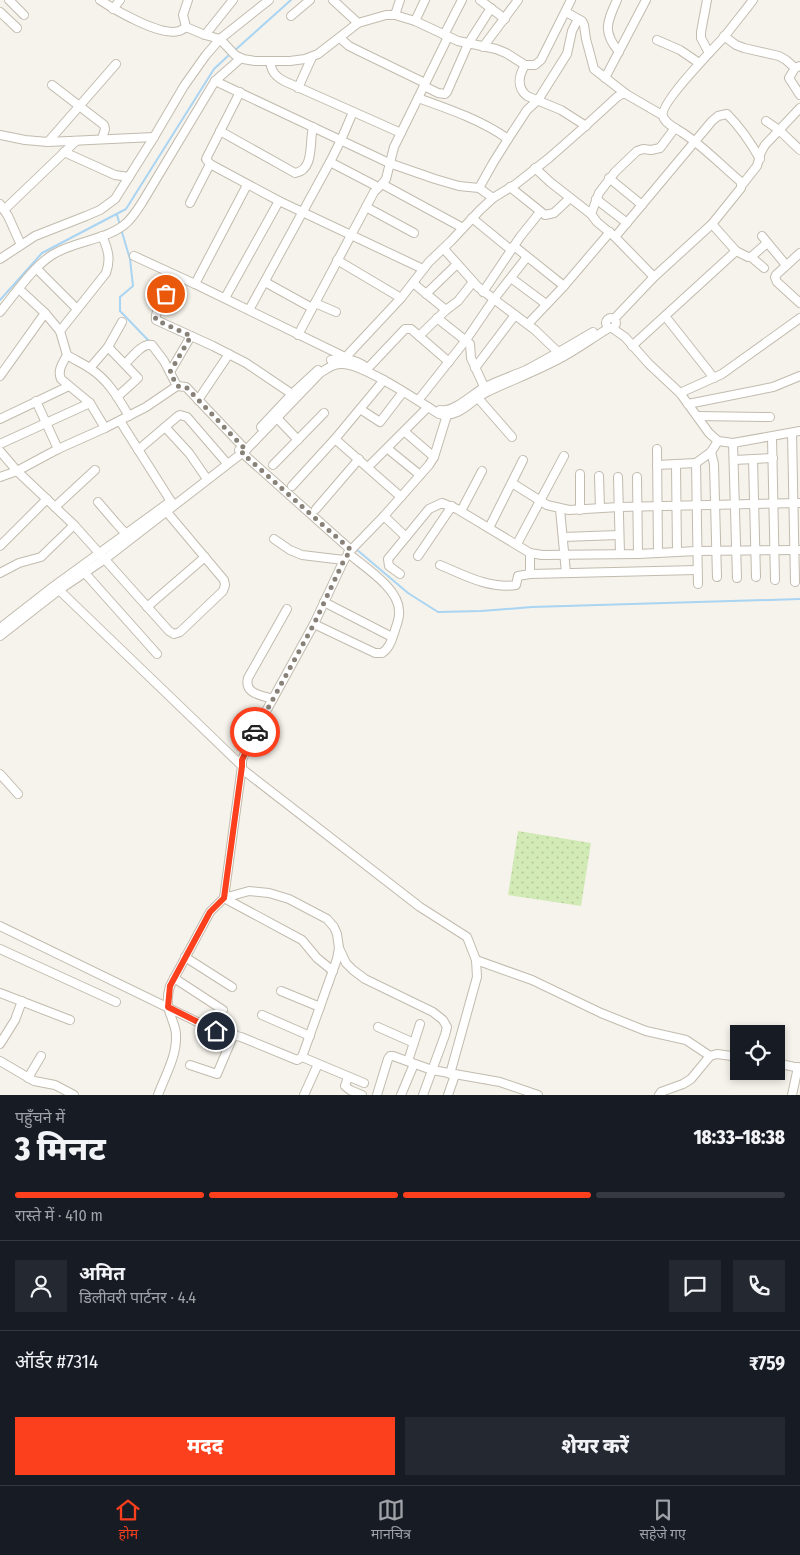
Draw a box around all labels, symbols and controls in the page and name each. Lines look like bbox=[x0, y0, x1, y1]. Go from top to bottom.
pin bbox=[145, 273, 187, 315]
icon: bag bbox=[152, 280, 180, 308]
courier bbox=[230, 707, 280, 757]
icon: car bbox=[241, 718, 269, 746]
pin bbox=[195, 1010, 237, 1052]
icon: home bbox=[202, 1017, 230, 1045]
map controls bbox=[730, 1025, 785, 1080]
button: locate bbox=[730, 1025, 785, 1080]
text: पहुँचने में bbox=[15, 1108, 65, 1127]
text: 18:33–18:38 bbox=[693, 1126, 785, 1149]
text: 3 मिनट bbox=[15, 1130, 106, 1168]
text: रास्ते में · 410 m bbox=[15, 1206, 103, 1225]
button: person bbox=[15, 1260, 67, 1312]
button: chat bbox=[669, 1260, 721, 1312]
button: phone bbox=[733, 1260, 785, 1312]
text: अमित bbox=[79, 1262, 125, 1285]
text: डिलीवरी पार्टनर · 4.4 bbox=[79, 1288, 196, 1307]
text: ऑर्डर #7314 bbox=[15, 1350, 98, 1373]
text: ₹759 bbox=[749, 1352, 785, 1375]
button: मदद bbox=[15, 1417, 395, 1475]
button: शेयर करें bbox=[405, 1417, 785, 1475]
tab: होम bbox=[114, 1496, 142, 1545]
tab: मानचित्र bbox=[371, 1496, 411, 1545]
tab: सहेजे गए bbox=[640, 1496, 686, 1545]

